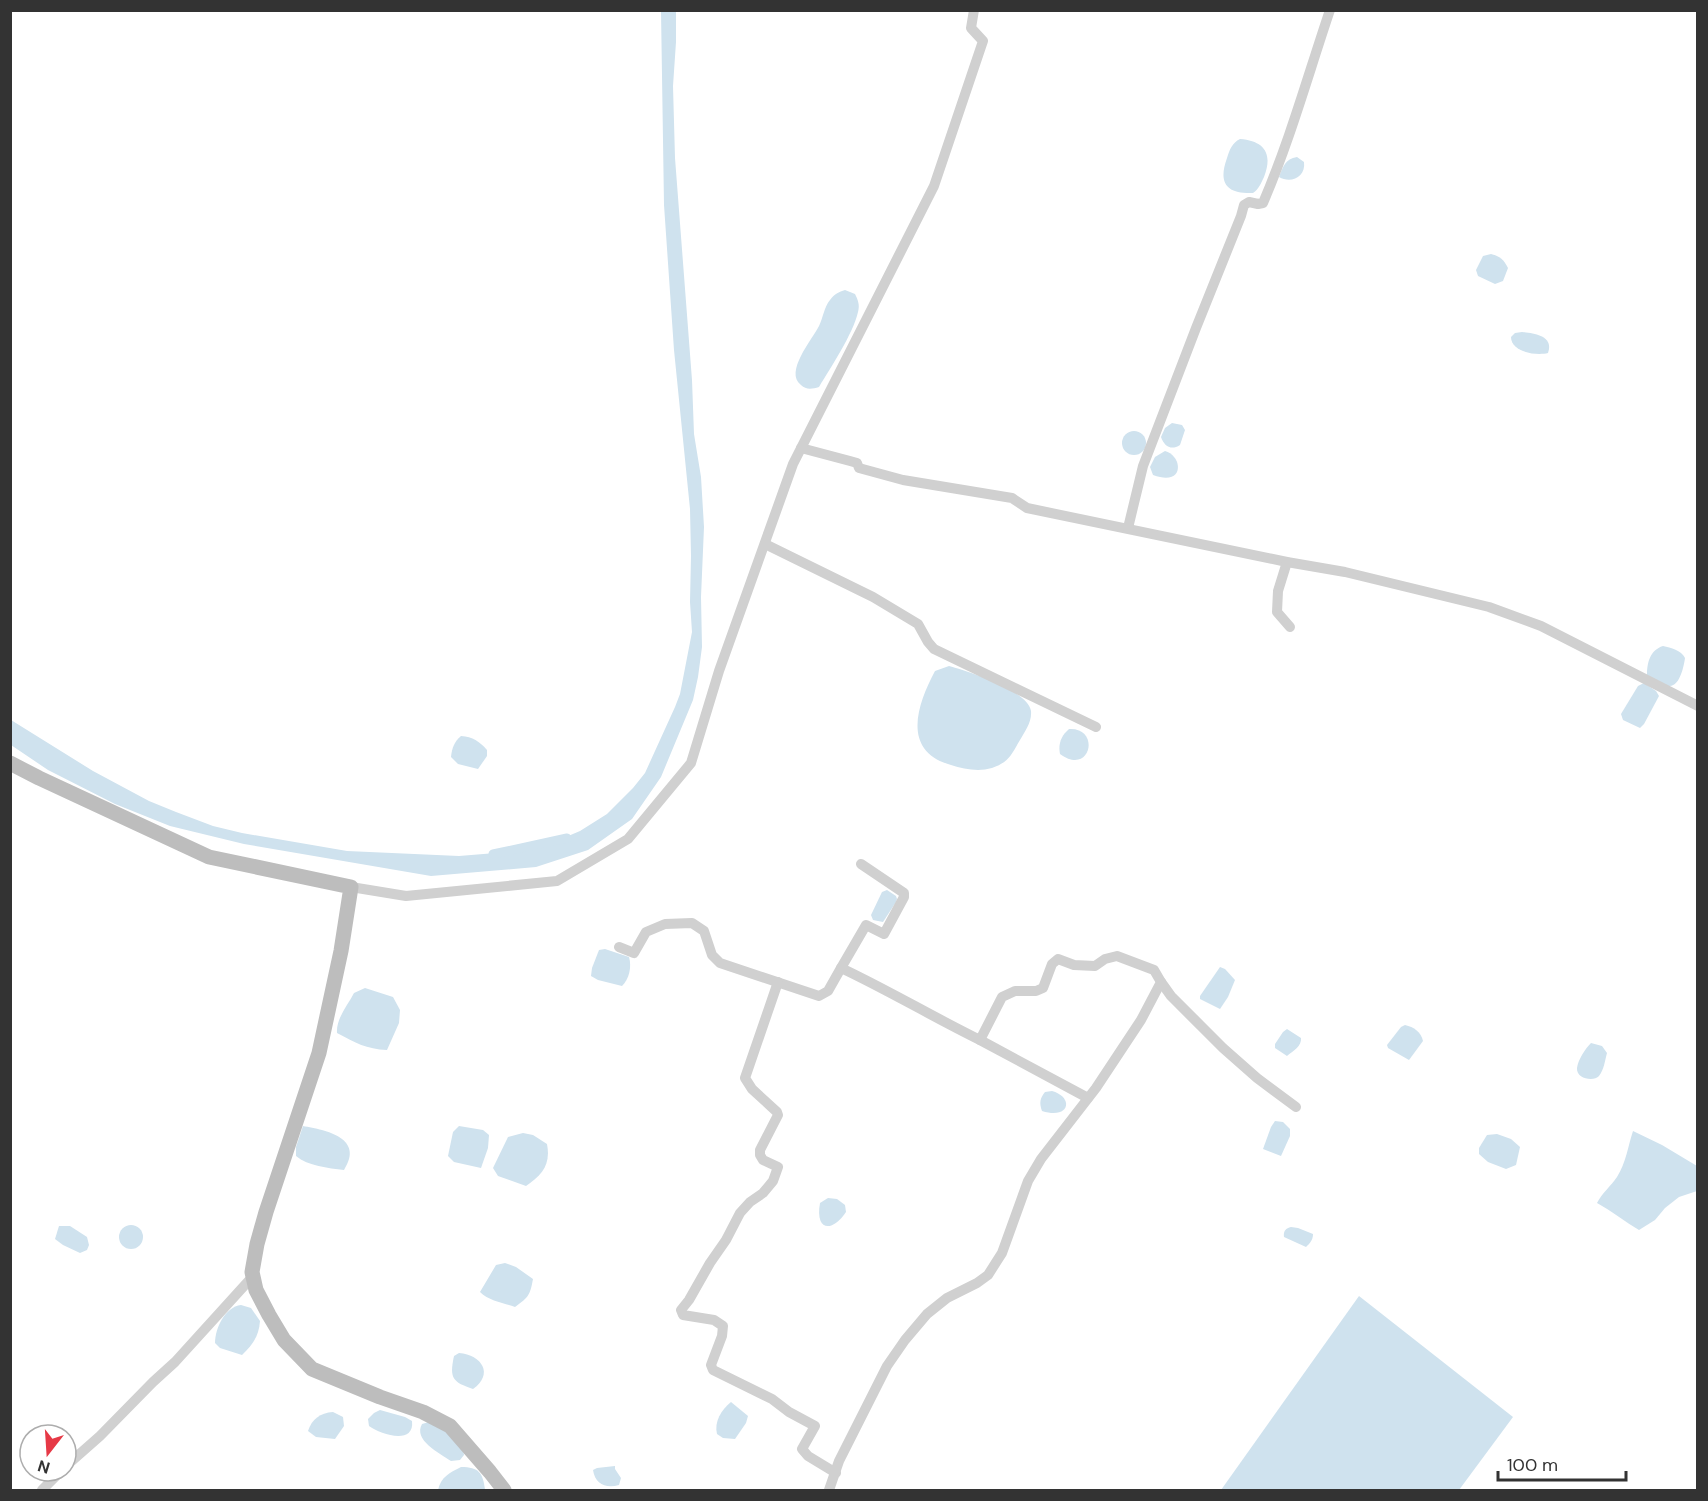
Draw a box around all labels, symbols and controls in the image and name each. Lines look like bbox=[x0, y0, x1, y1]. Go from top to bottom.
north arrow bbox=[18, 1423, 78, 1483]
scale bar bbox=[1498, 1444, 1626, 1482]
text: 100 m bbox=[1507, 1453, 1558, 1477]
text: N bbox=[35, 1455, 52, 1479]

